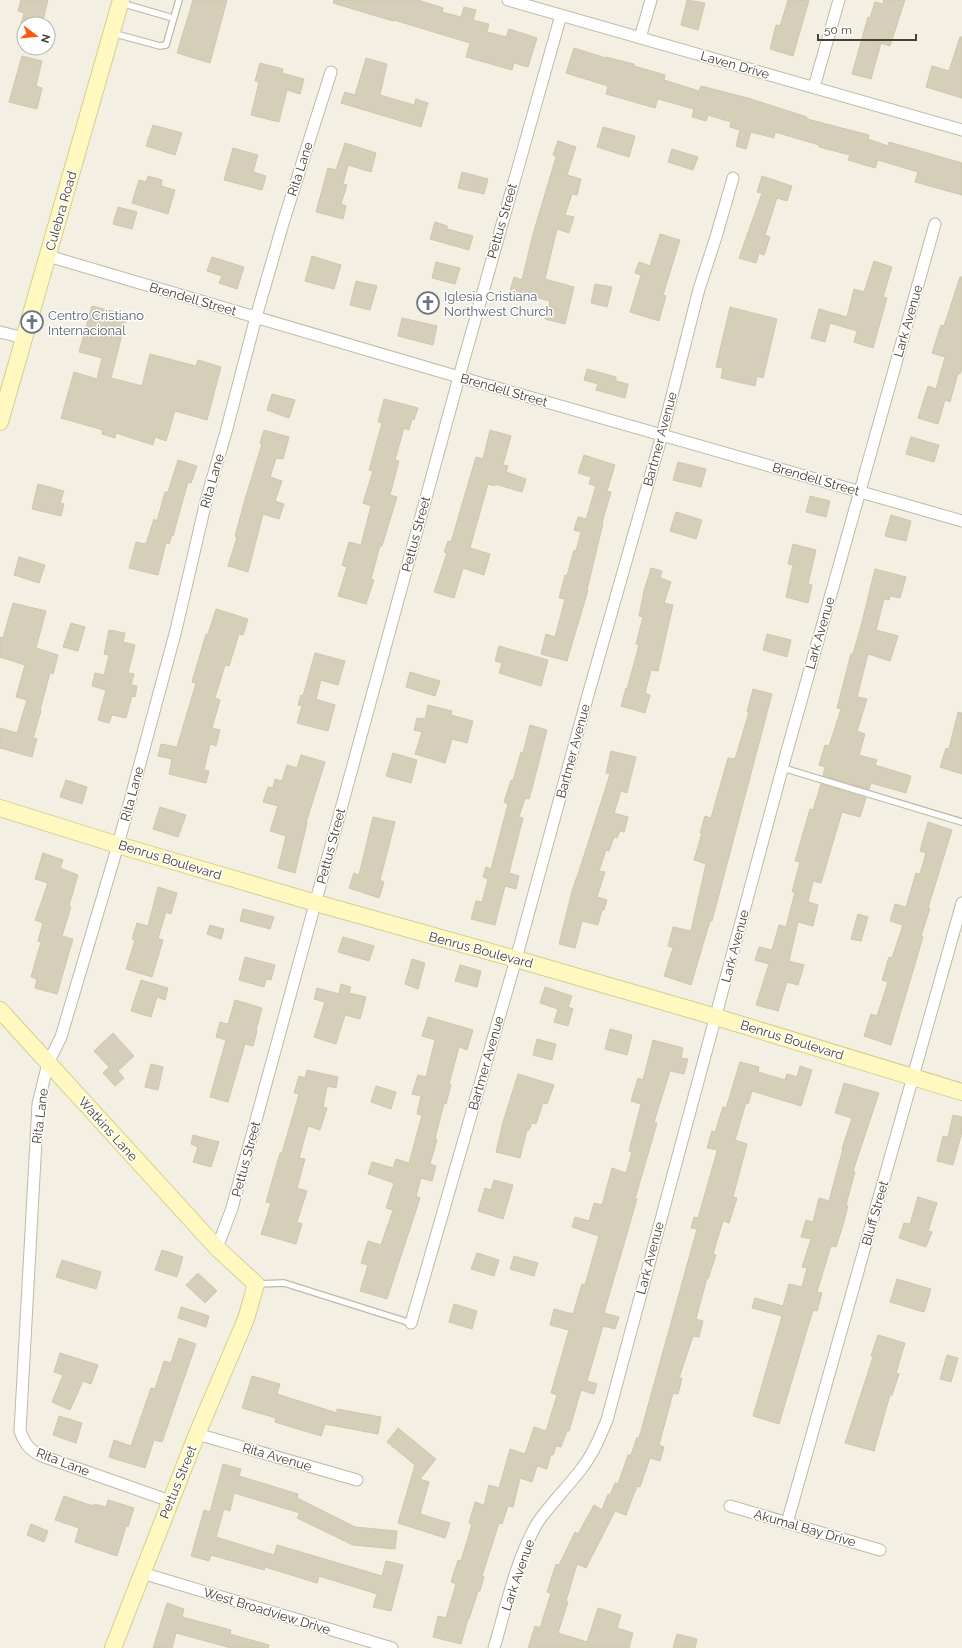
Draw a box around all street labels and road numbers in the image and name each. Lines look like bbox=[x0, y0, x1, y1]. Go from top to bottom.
street label: Laven Drive bbox=[699, 48, 771, 82]
street label: Rita Lane bbox=[284, 140, 316, 198]
street label: Culebra Road bbox=[42, 170, 80, 252]
street label: Pettus Street bbox=[484, 181, 520, 260]
street label: Brendell Street bbox=[148, 279, 239, 319]
street label: Lark Avenue bbox=[891, 283, 926, 359]
street label: Brendell Street bbox=[459, 370, 550, 410]
street label: Bartmer Avenue bbox=[640, 390, 680, 488]
street label: Rita Lane bbox=[197, 452, 227, 510]
street label: Brendell Street bbox=[771, 459, 862, 499]
street label: Pettus Street bbox=[399, 494, 433, 573]
street label: Lark Avenue bbox=[803, 595, 838, 671]
street label: Bartmer Avenue bbox=[553, 702, 593, 800]
street label: Rita Lane bbox=[118, 765, 147, 823]
street label: Pettus Street bbox=[314, 806, 348, 885]
street label: Benrus Boulevard bbox=[117, 837, 223, 883]
street label: Lark Avenue bbox=[718, 908, 752, 984]
street label: Benrus Boulevard bbox=[427, 929, 535, 971]
street label: Bartmer Avenue bbox=[465, 1014, 507, 1112]
street label: Benrus Boulevard bbox=[739, 1017, 845, 1063]
street label: Rita Lane bbox=[29, 1087, 51, 1145]
street label: Watkins Lane bbox=[75, 1094, 141, 1164]
street label: Pettus Street bbox=[229, 1119, 263, 1198]
street label: Bluff Street bbox=[859, 1178, 892, 1247]
street label: Lark Avenue bbox=[633, 1220, 667, 1296]
street label: Rita Avenue bbox=[241, 1440, 314, 1474]
street label: Pettus Street bbox=[157, 1443, 200, 1521]
street label: Rita Lane bbox=[34, 1445, 92, 1479]
street label: Akumal Bay Drive bbox=[752, 1506, 858, 1550]
street label: Lark Avenue bbox=[499, 1537, 537, 1613]
street label: West Broadview Drive bbox=[202, 1585, 333, 1638]

